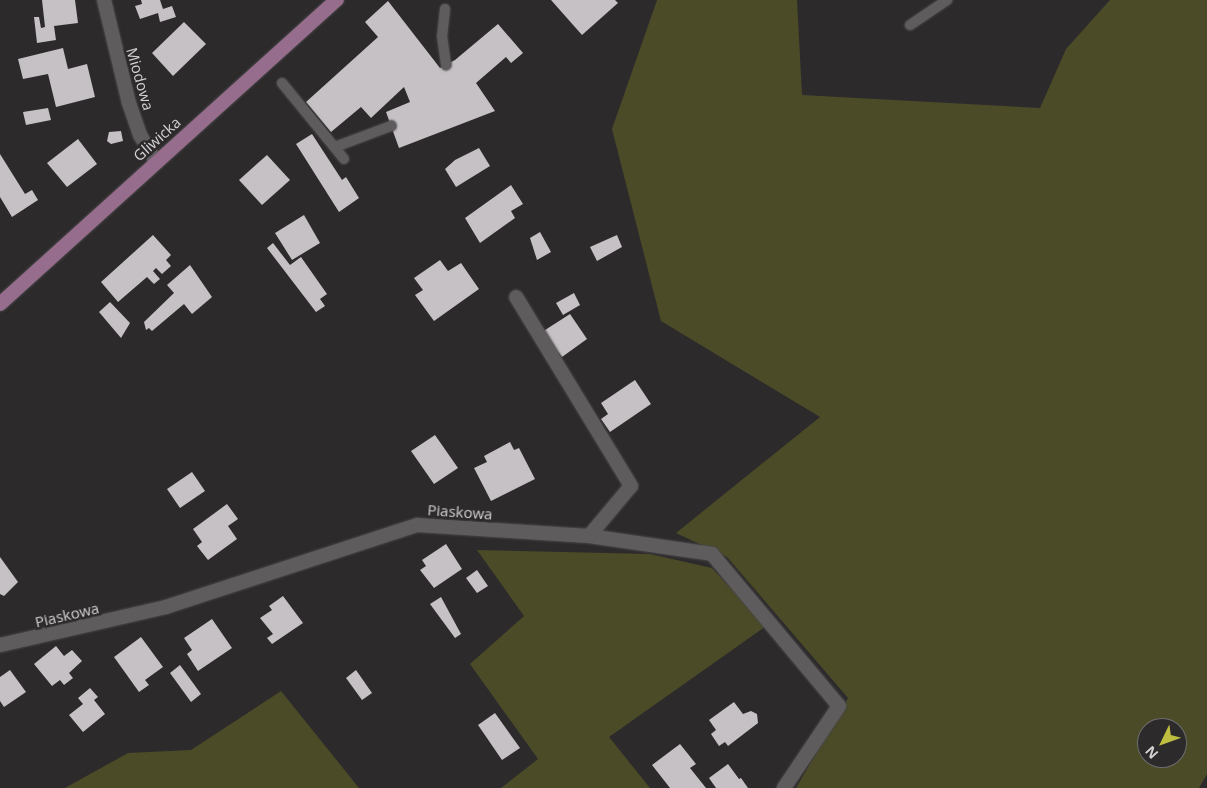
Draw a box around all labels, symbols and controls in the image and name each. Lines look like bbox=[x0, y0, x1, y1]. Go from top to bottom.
street label: Miodowa bbox=[122, 46, 158, 112]
street label: Gliwicka bbox=[130, 113, 184, 165]
street label: Piaskowa bbox=[427, 501, 493, 523]
street label: Piaskowa bbox=[33, 599, 101, 631]
north arrow bbox=[1137, 718, 1187, 768]
text: N bbox=[1140, 742, 1162, 763]

